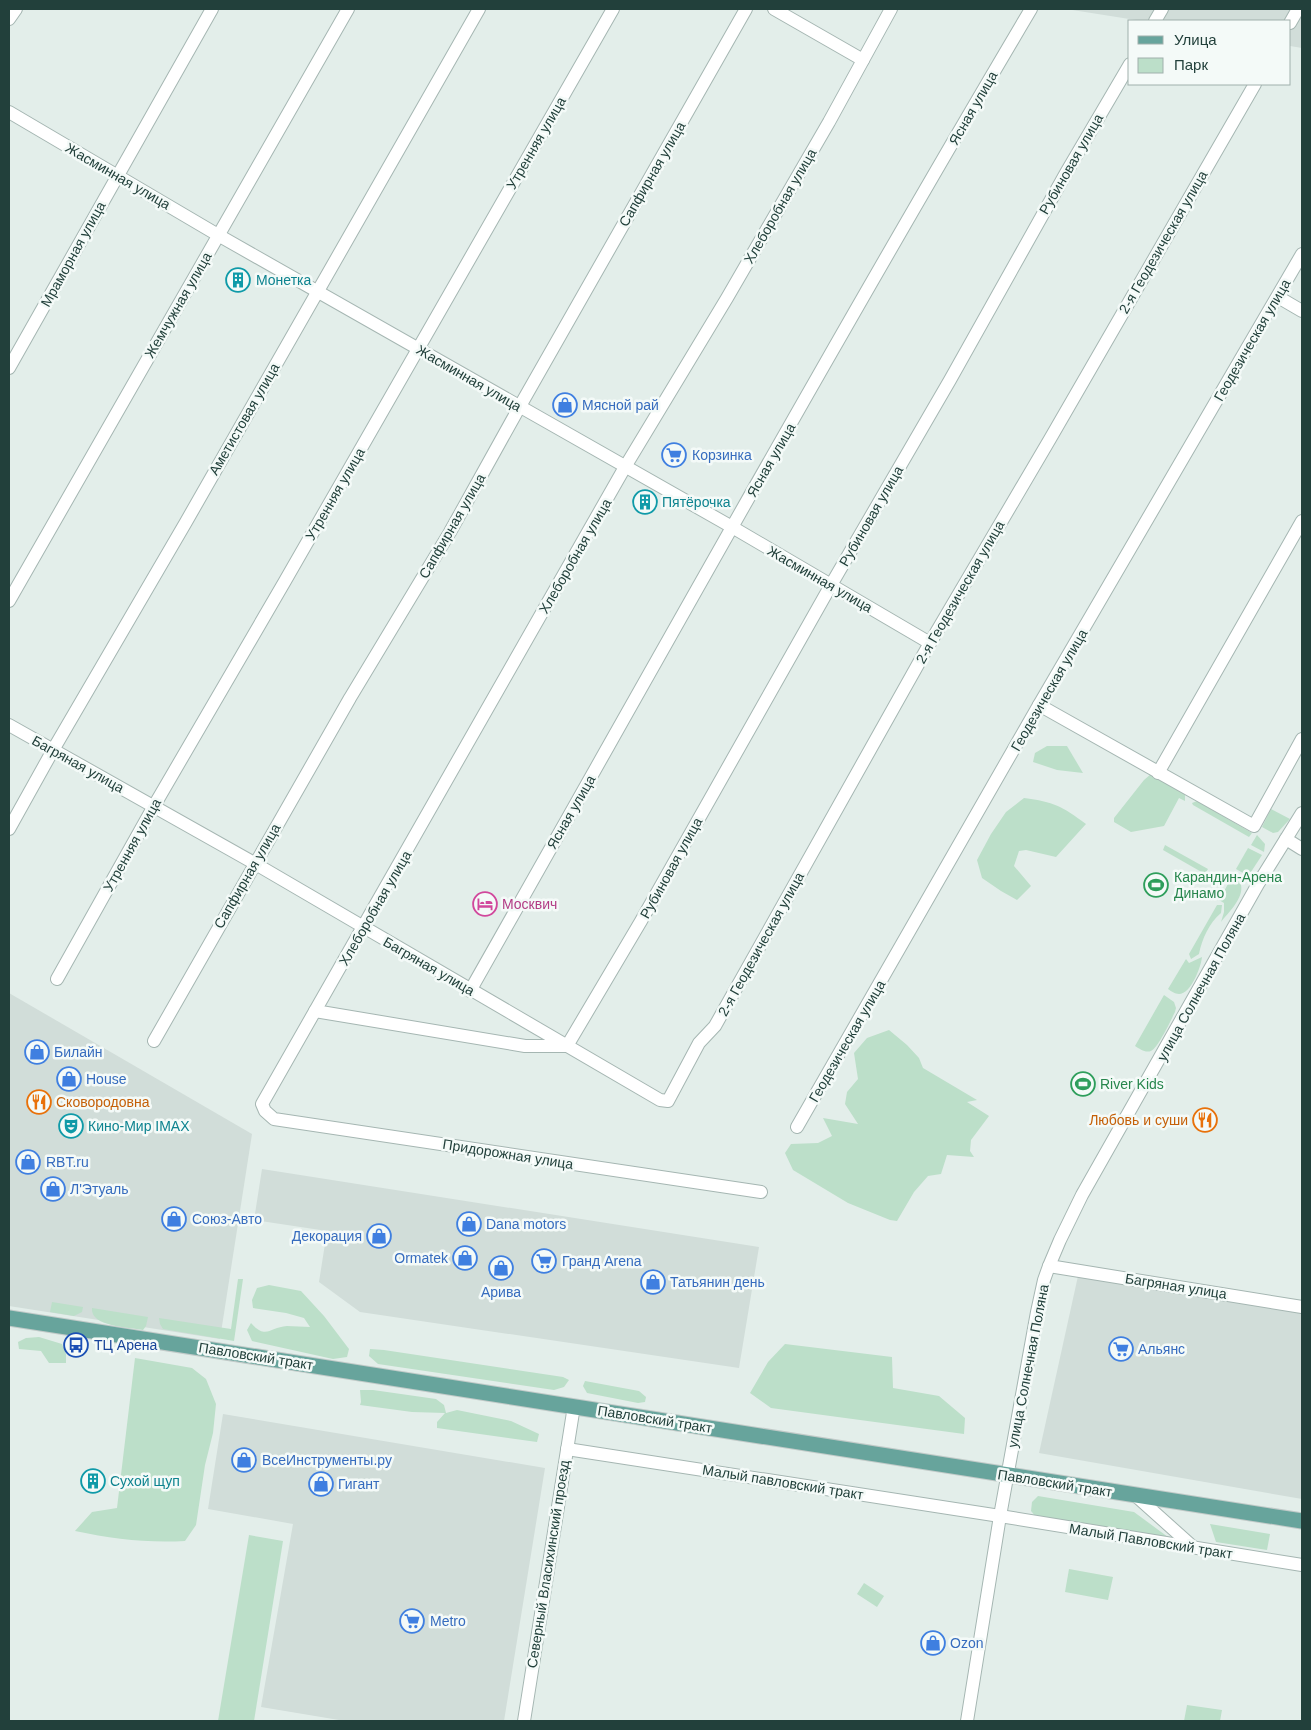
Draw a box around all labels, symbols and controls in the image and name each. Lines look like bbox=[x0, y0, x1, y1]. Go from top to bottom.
legend bbox=[1128, 20, 1291, 85]
text: Улица bbox=[1174, 31, 1217, 48]
text: Парк bbox=[1174, 56, 1208, 73]
street label: Ясная улица bbox=[945, 68, 1001, 148]
street label: Утренняя улица bbox=[503, 94, 569, 192]
street label: Рубиновая улица bbox=[1036, 111, 1106, 217]
street label: Сапфирная улица bbox=[616, 119, 689, 229]
street label: Жасминная улица bbox=[63, 139, 174, 213]
street label: Хлеборобная улица bbox=[741, 146, 820, 266]
street label: 2-я Геодезическая улица bbox=[1116, 168, 1211, 316]
street label: Мраморная улица bbox=[37, 198, 109, 309]
street label: Жемчужная улица bbox=[141, 249, 215, 361]
building icon: Монетка bbox=[225, 267, 251, 293]
place label: Монетка bbox=[256, 272, 312, 288]
street label: Геодезическая улица bbox=[1211, 276, 1294, 404]
street label: Жасминная улица bbox=[414, 341, 525, 415]
street label: Аметистовая улица bbox=[205, 360, 283, 478]
shop icon: Мясной рай bbox=[552, 392, 578, 418]
place label: Мясной рай bbox=[582, 397, 659, 413]
street label: Ясная улица bbox=[743, 420, 799, 500]
supermarket icon: Корзинка bbox=[661, 442, 687, 468]
street label: Утренняя улица bbox=[302, 445, 368, 543]
place label: Корзинка bbox=[692, 447, 752, 463]
street label: Рубиновая улица bbox=[836, 463, 906, 569]
street label: Сапфирная улица bbox=[416, 471, 489, 581]
building icon: Пятёрочка bbox=[632, 489, 658, 515]
place label: Пятёрочка bbox=[662, 494, 731, 510]
street label: Хлеборобная улица bbox=[536, 496, 615, 616]
street label: 2-я Геодезическая улица bbox=[913, 518, 1008, 666]
street label: Жасминная улица bbox=[765, 542, 876, 616]
street label: Геодезическая улица bbox=[1008, 626, 1091, 754]
street label: Багряная улица bbox=[29, 732, 127, 796]
street label: Ясная улица bbox=[543, 772, 599, 852]
street label: Утренняя улица bbox=[100, 796, 164, 894]
street label: Рубиновая улица bbox=[637, 815, 705, 921]
street label: Сапфирная улица bbox=[211, 821, 284, 931]
street label: Хлеборобная улица bbox=[336, 848, 415, 968]
street label: 2-я Геодезическая улица bbox=[715, 869, 807, 1019]
place label: Карандин-Арена Динамо bbox=[1174, 869, 1282, 901]
sports icon: Карандин-Арена Динамо bbox=[1143, 872, 1169, 898]
hotel icon: Москвич bbox=[472, 891, 498, 917]
place label: Москвич bbox=[502, 896, 557, 912]
street label: улица Солнечная Поляна bbox=[1154, 910, 1248, 1064]
street label: Багряная улица bbox=[381, 933, 478, 999]
street label: Геодезическая улица bbox=[806, 977, 889, 1105]
shop icon: Билайн bbox=[24, 1039, 50, 1065]
place label: Билайн bbox=[54, 1044, 103, 1060]
shop icon: House bbox=[56, 1066, 82, 1092]
place label: House bbox=[86, 1071, 127, 1087]
sports icon: River Kids bbox=[1070, 1071, 1096, 1097]
place label: River Kids bbox=[1100, 1076, 1164, 1092]
restaurant icon: Сковородовна bbox=[26, 1089, 52, 1115]
place label: Сковородовна bbox=[56, 1094, 150, 1110]
restaurant icon: Любовь и суши bbox=[1192, 1107, 1218, 1133]
place label: Любовь и суши bbox=[1089, 1112, 1188, 1128]
theatre icon: Кино-Мир IMAX bbox=[58, 1113, 84, 1139]
place label: Кино-Мир IMAX bbox=[88, 1118, 190, 1134]
street label: Придорожная улица bbox=[442, 1136, 575, 1172]
shop icon: RBT.ru bbox=[15, 1149, 41, 1175]
place label: RBT.ru bbox=[46, 1154, 89, 1170]
shop icon: Л'Этуаль bbox=[40, 1176, 66, 1202]
place label: Л'Этуаль bbox=[70, 1181, 129, 1197]
shop icon: Союз-Авто bbox=[161, 1206, 187, 1232]
place label: Союз-Авто bbox=[192, 1211, 262, 1227]
shop icon: Dana motors bbox=[456, 1211, 482, 1237]
place label: Dana motors bbox=[486, 1216, 566, 1232]
shop icon: Декорация bbox=[366, 1223, 392, 1249]
place label: Декорация bbox=[292, 1228, 362, 1244]
shop icon: Ormatek bbox=[452, 1245, 478, 1271]
supermarket icon: Гранд Arena bbox=[531, 1248, 557, 1274]
place label: Ormatek bbox=[394, 1250, 449, 1266]
place label: Гранд Arena bbox=[562, 1253, 642, 1269]
shop icon: Арива bbox=[488, 1255, 514, 1281]
shop icon: Татьянин день bbox=[640, 1269, 666, 1295]
street label: Багряная улица bbox=[1124, 1270, 1228, 1302]
place label: Татьянин день bbox=[670, 1274, 765, 1290]
street label: улица Солнечная Поляна bbox=[1004, 1283, 1052, 1449]
place label: Арива bbox=[481, 1284, 521, 1300]
bus stop icon: ТЦ Арена bbox=[63, 1332, 89, 1358]
supermarket icon: Альянс bbox=[1108, 1336, 1134, 1362]
place label: ТЦ Арена bbox=[94, 1337, 157, 1353]
street label: Павловский тракт bbox=[198, 1339, 315, 1373]
place label: Альянс bbox=[1138, 1341, 1185, 1357]
street label: Павловский тракт bbox=[597, 1402, 714, 1436]
shop icon: ВсеИнструменты.ру bbox=[231, 1447, 257, 1473]
place label: ВсеИнструменты.ру bbox=[262, 1452, 392, 1468]
street label: Северный Власихинский проезд bbox=[524, 1459, 572, 1669]
street label: Малый павловский тракт bbox=[701, 1461, 865, 1503]
street label: Павловский тракт bbox=[997, 1466, 1114, 1500]
building icon: Сухой щуп bbox=[80, 1468, 106, 1494]
shop icon: Гигант bbox=[308, 1471, 334, 1497]
place label: Сухой щуп bbox=[110, 1473, 180, 1489]
place label: Гигант bbox=[338, 1476, 380, 1492]
street label: Малый Павловский тракт bbox=[1068, 1520, 1234, 1562]
supermarket icon: Metro bbox=[399, 1608, 425, 1634]
place label: Metro bbox=[430, 1613, 466, 1629]
shop icon: Ozon bbox=[920, 1630, 946, 1656]
place label: Ozon bbox=[950, 1635, 983, 1651]

